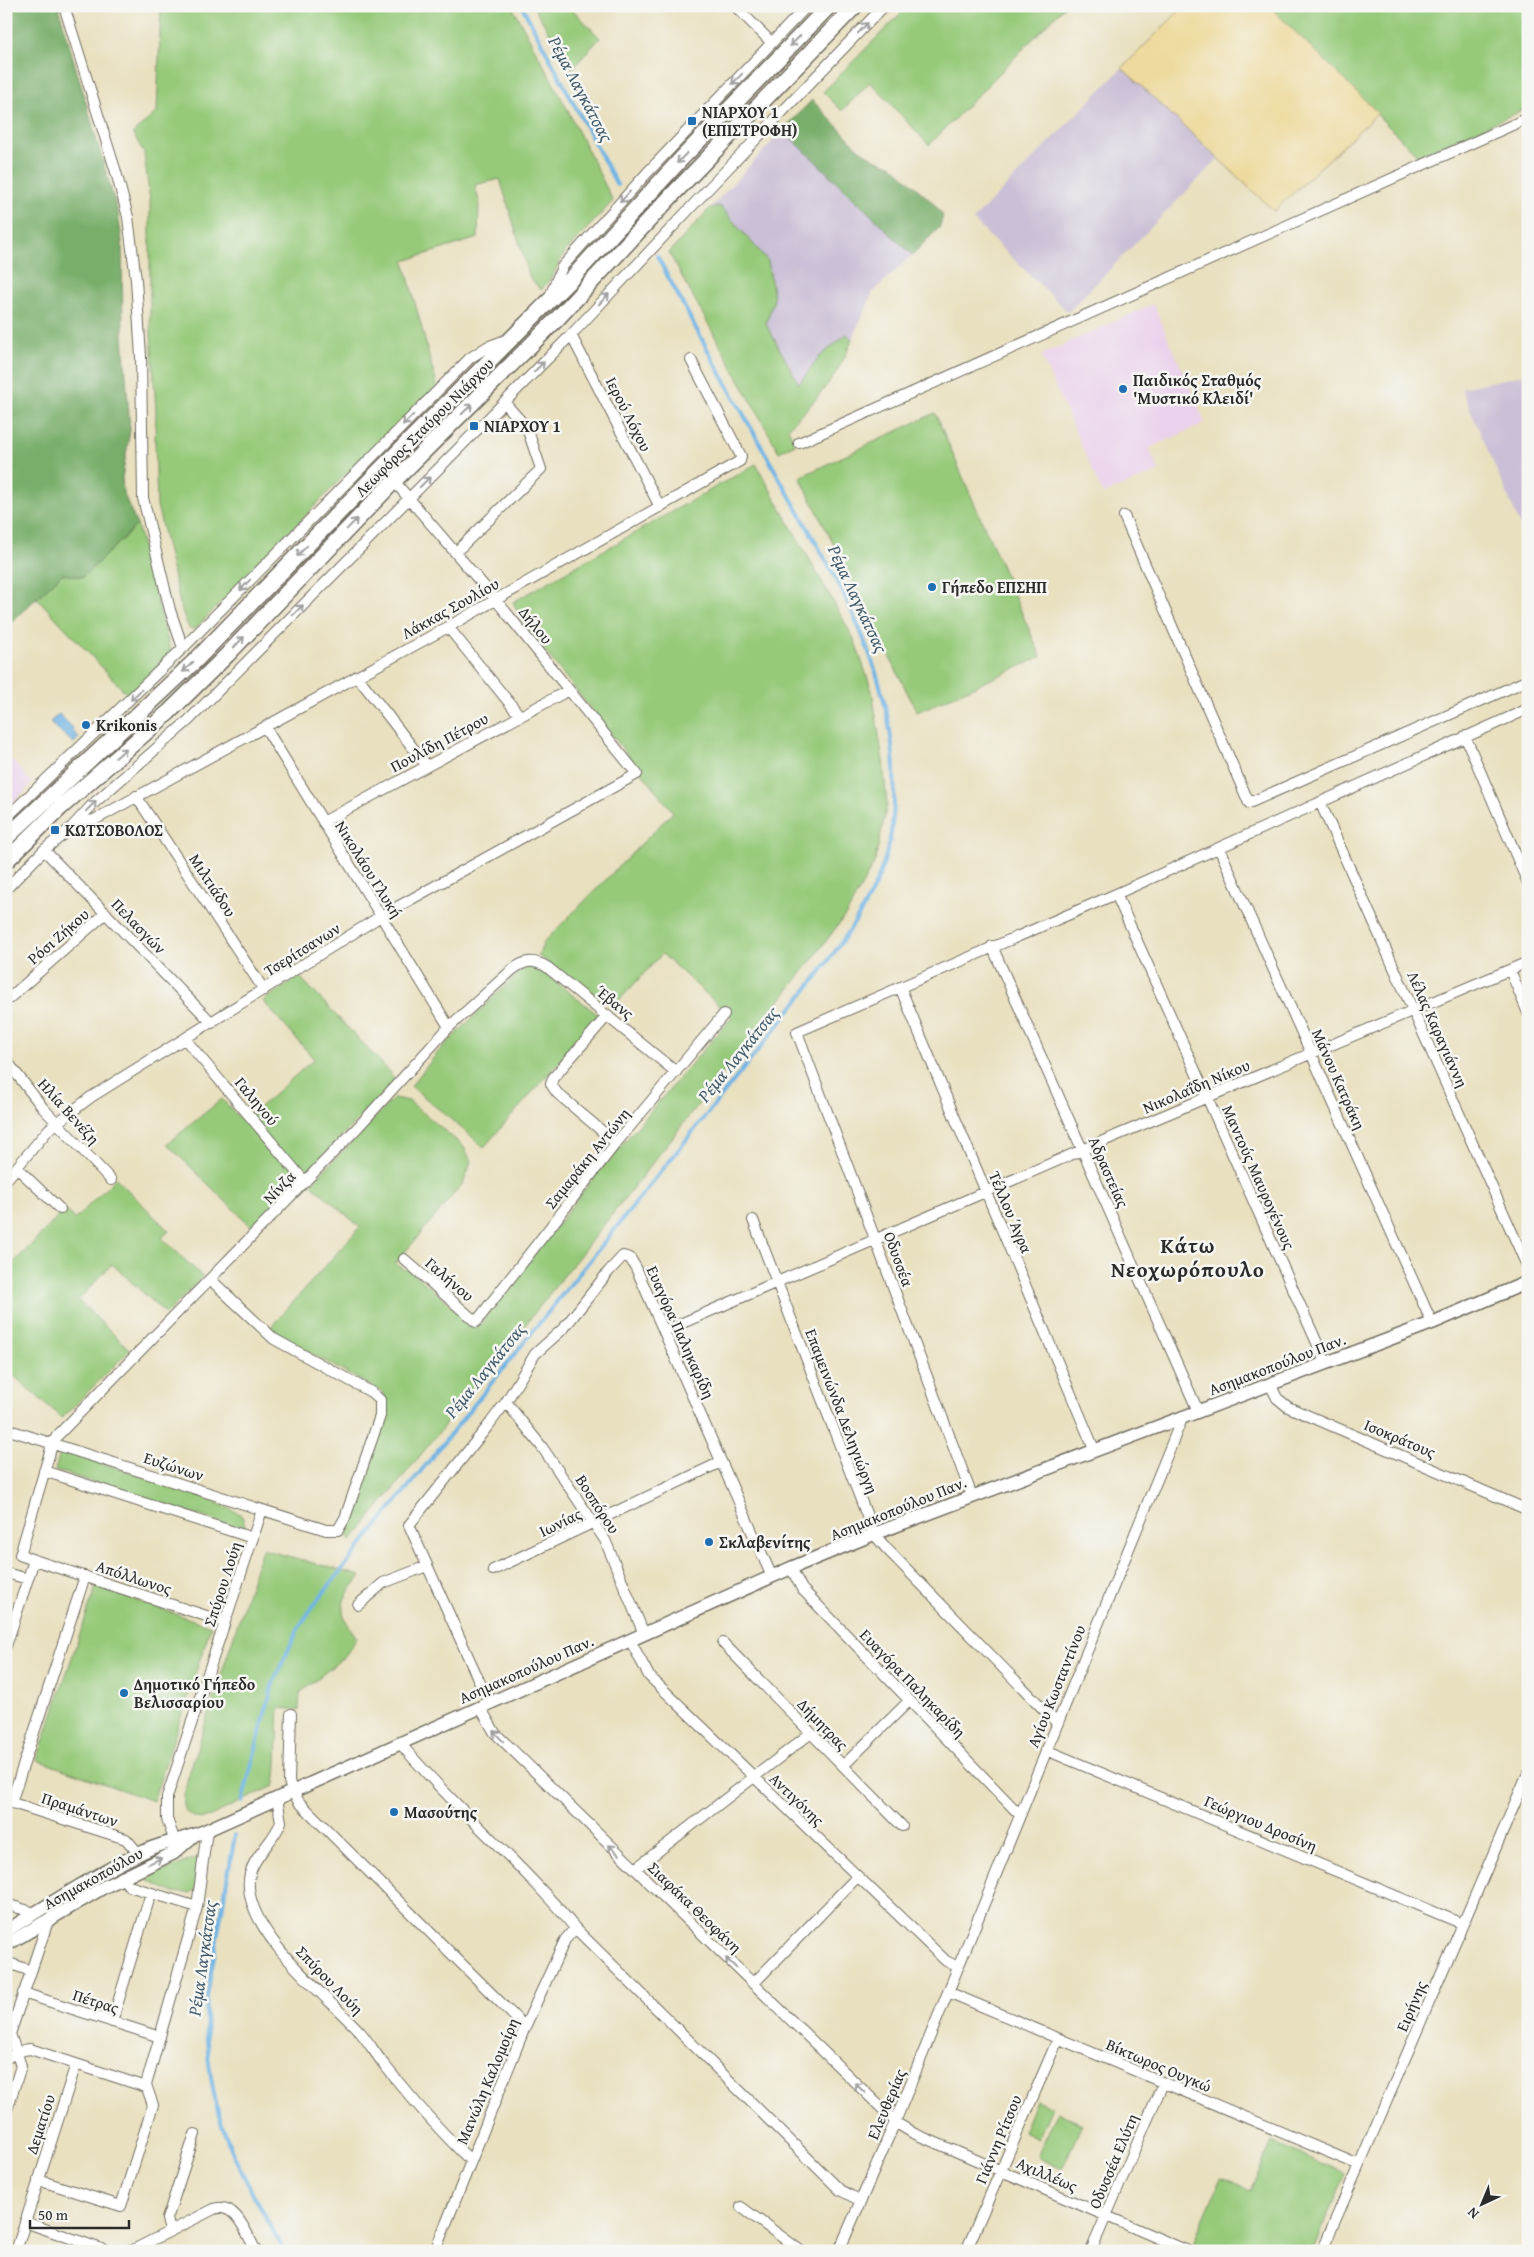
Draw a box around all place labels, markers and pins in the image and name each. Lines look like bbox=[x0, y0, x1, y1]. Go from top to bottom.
place label: ΝΙΑΡΧΟΥ 1 (ΕΠΙΣΤΡΟΦΗ) bbox=[702, 100, 797, 142]
marker: ΝΙΑΡΧΟΥ 1 (ΕΠΙΣΤΡΟΦΗ) bbox=[686, 115, 698, 127]
place label: Παιδικός Σταθμός 'Μυστικό Κλειδί' bbox=[1133, 368, 1262, 410]
marker: Παιδικός Σταθμός 'Μυστικό Κλειδί' bbox=[1117, 383, 1129, 395]
place label: ΝΙΑΡΧΟΥ 1 bbox=[484, 414, 561, 438]
marker: ΝΙΑΡΧΟΥ 1 bbox=[468, 420, 480, 432]
place label: Γήπεδο ΕΠΣΗΠ bbox=[942, 575, 1047, 599]
marker: Γήπεδο ΕΠΣΗΠ bbox=[926, 581, 938, 593]
place label: Krikonis bbox=[96, 713, 157, 737]
marker: Krikonis bbox=[80, 719, 92, 731]
place label: ΚΩΤΣΟΒΟΛΟΣ bbox=[65, 818, 163, 842]
marker: ΚΩΤΣΟΒΟΛΟΣ bbox=[49, 824, 61, 836]
place label: Σκλαβενίτης bbox=[719, 1530, 811, 1554]
marker: Σκλαβενίτης bbox=[703, 1536, 715, 1548]
place label: Δημοτικό Γήπεδο Βελισσαρίου bbox=[133, 1672, 255, 1714]
marker: Δημοτικό Γήπεδο Βελισσαρίου bbox=[118, 1687, 130, 1699]
place label: Μασούτης bbox=[404, 1800, 478, 1824]
marker: Μασούτης bbox=[388, 1806, 400, 1818]

